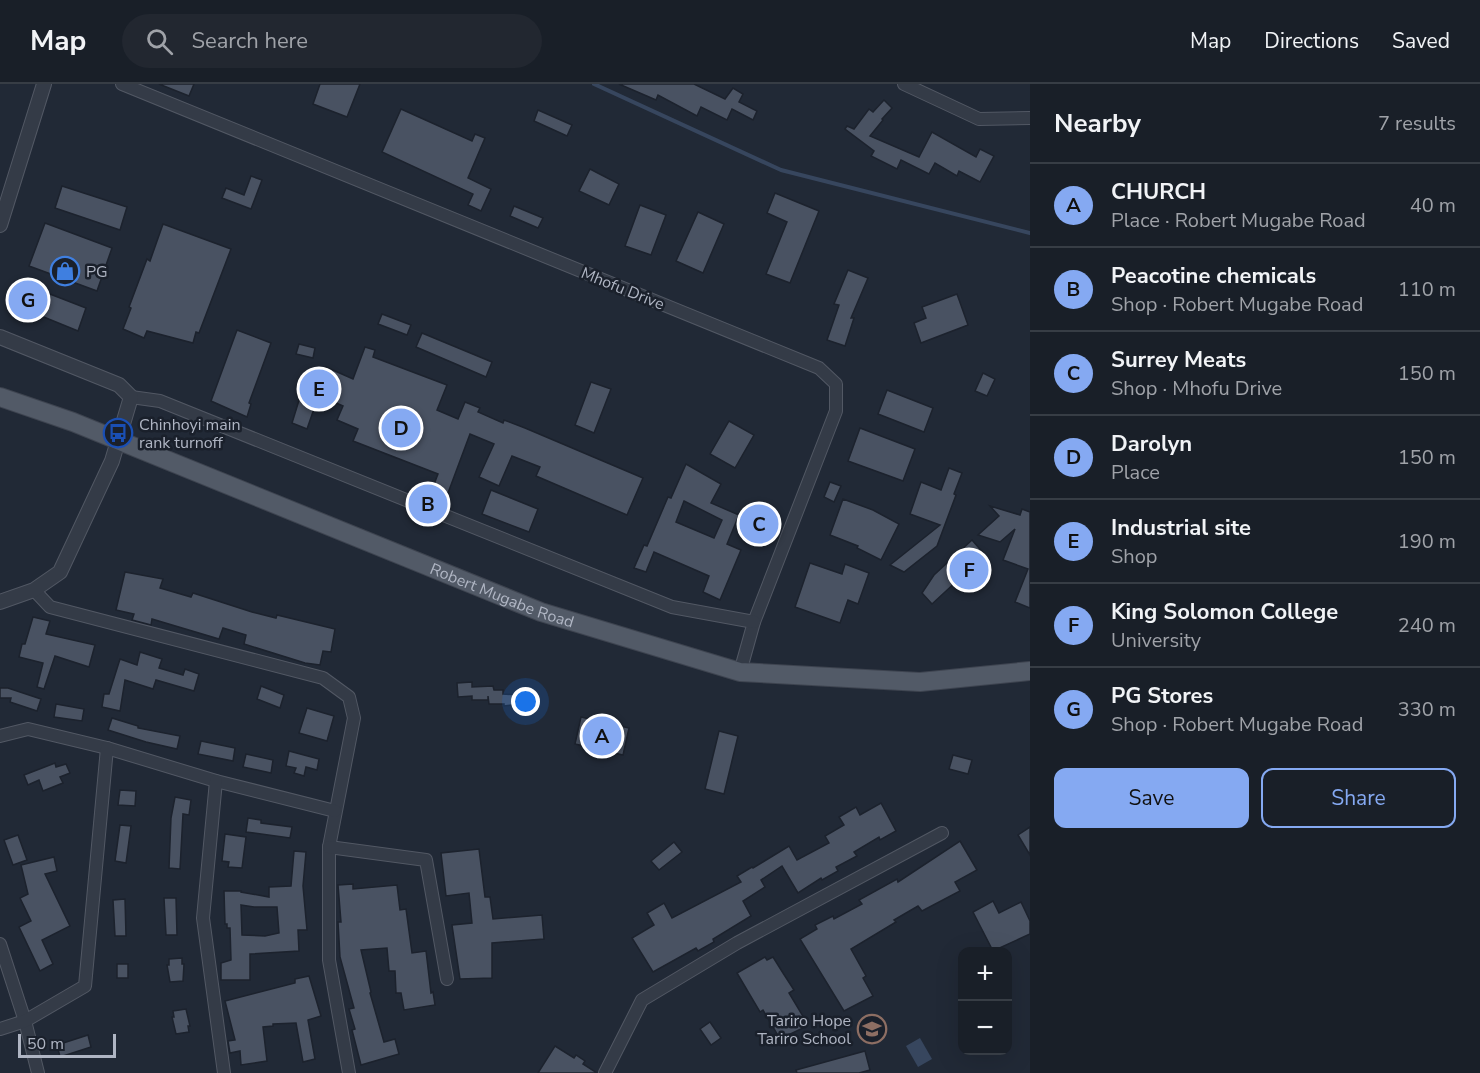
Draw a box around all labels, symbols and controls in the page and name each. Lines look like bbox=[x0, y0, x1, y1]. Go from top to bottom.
search box bbox=[122, 14, 542, 68]
text: Map bbox=[30, 22, 86, 60]
icon: search bbox=[143, 25, 176, 58]
text: Search here bbox=[191, 26, 308, 56]
text: Map bbox=[1190, 27, 1231, 55]
text: Directions bbox=[1264, 27, 1359, 55]
text: Saved bbox=[1392, 27, 1450, 55]
text: Nearby bbox=[1054, 106, 1141, 141]
text: 7 results bbox=[1378, 110, 1456, 137]
text: CHURCH bbox=[1111, 177, 1206, 207]
text: A bbox=[1066, 192, 1081, 219]
text: 40 m bbox=[1410, 192, 1456, 219]
text: Place · Robert Mugabe Road bbox=[1111, 207, 1366, 234]
shop icon: PG bbox=[49, 255, 81, 287]
place label: PG bbox=[86, 261, 108, 283]
text: Peacotine chemicals bbox=[1111, 261, 1316, 291]
street label: Mhofu Drive bbox=[578, 262, 668, 316]
text: B bbox=[1067, 276, 1080, 303]
text: 110 m bbox=[1398, 276, 1456, 303]
pin: G bbox=[9, 278, 48, 322]
text: Shop · Robert Mugabe Road bbox=[1111, 291, 1363, 318]
text: Surrey Meats bbox=[1111, 345, 1246, 375]
text: C bbox=[1067, 360, 1080, 387]
text: 150 m bbox=[1398, 360, 1456, 387]
pin: E bbox=[300, 366, 338, 412]
text: Shop · Mhofu Drive bbox=[1111, 375, 1282, 402]
pin: D bbox=[382, 406, 420, 450]
place label: Chinhoyi main rank turnoff bbox=[139, 414, 241, 454]
bus stop icon: Chinhoyi main rank turnoff bbox=[102, 417, 134, 449]
text: Darolyn bbox=[1111, 429, 1192, 459]
text: D bbox=[1066, 444, 1081, 471]
text: 150 m bbox=[1398, 444, 1456, 471]
text: Place bbox=[1111, 459, 1160, 486]
pin: B bbox=[408, 482, 448, 526]
pin: C bbox=[740, 502, 778, 546]
text: Industrial site bbox=[1111, 513, 1251, 543]
text: E bbox=[1068, 528, 1079, 555]
text: 190 m bbox=[1398, 528, 1456, 555]
text: Shop bbox=[1111, 543, 1157, 570]
pin: F bbox=[950, 548, 988, 592]
street label: Robert Mugabe Road bbox=[426, 558, 577, 633]
text: King Solomon College bbox=[1111, 597, 1338, 627]
text: F bbox=[1068, 612, 1079, 639]
text: 240 m bbox=[1398, 612, 1456, 639]
text: University bbox=[1111, 627, 1201, 654]
text: PG Stores bbox=[1111, 681, 1213, 711]
your location bbox=[511, 687, 540, 716]
text: G bbox=[1066, 696, 1081, 723]
text: 330 m bbox=[1398, 696, 1456, 723]
text: Shop · Robert Mugabe Road bbox=[1111, 711, 1363, 738]
pin: A bbox=[582, 714, 622, 758]
button: Save bbox=[1054, 768, 1249, 828]
button: Share bbox=[1261, 768, 1456, 828]
map controls bbox=[958, 947, 1012, 1055]
button: + bbox=[958, 947, 1012, 1001]
button: − bbox=[958, 1001, 1012, 1055]
place label: Tariro Hope Tariro School bbox=[757, 1010, 851, 1050]
school or university icon: Tariro Hope Tariro School bbox=[856, 1013, 888, 1045]
scale bar bbox=[18, 1031, 116, 1058]
text: 50 m bbox=[27, 1033, 64, 1055]

